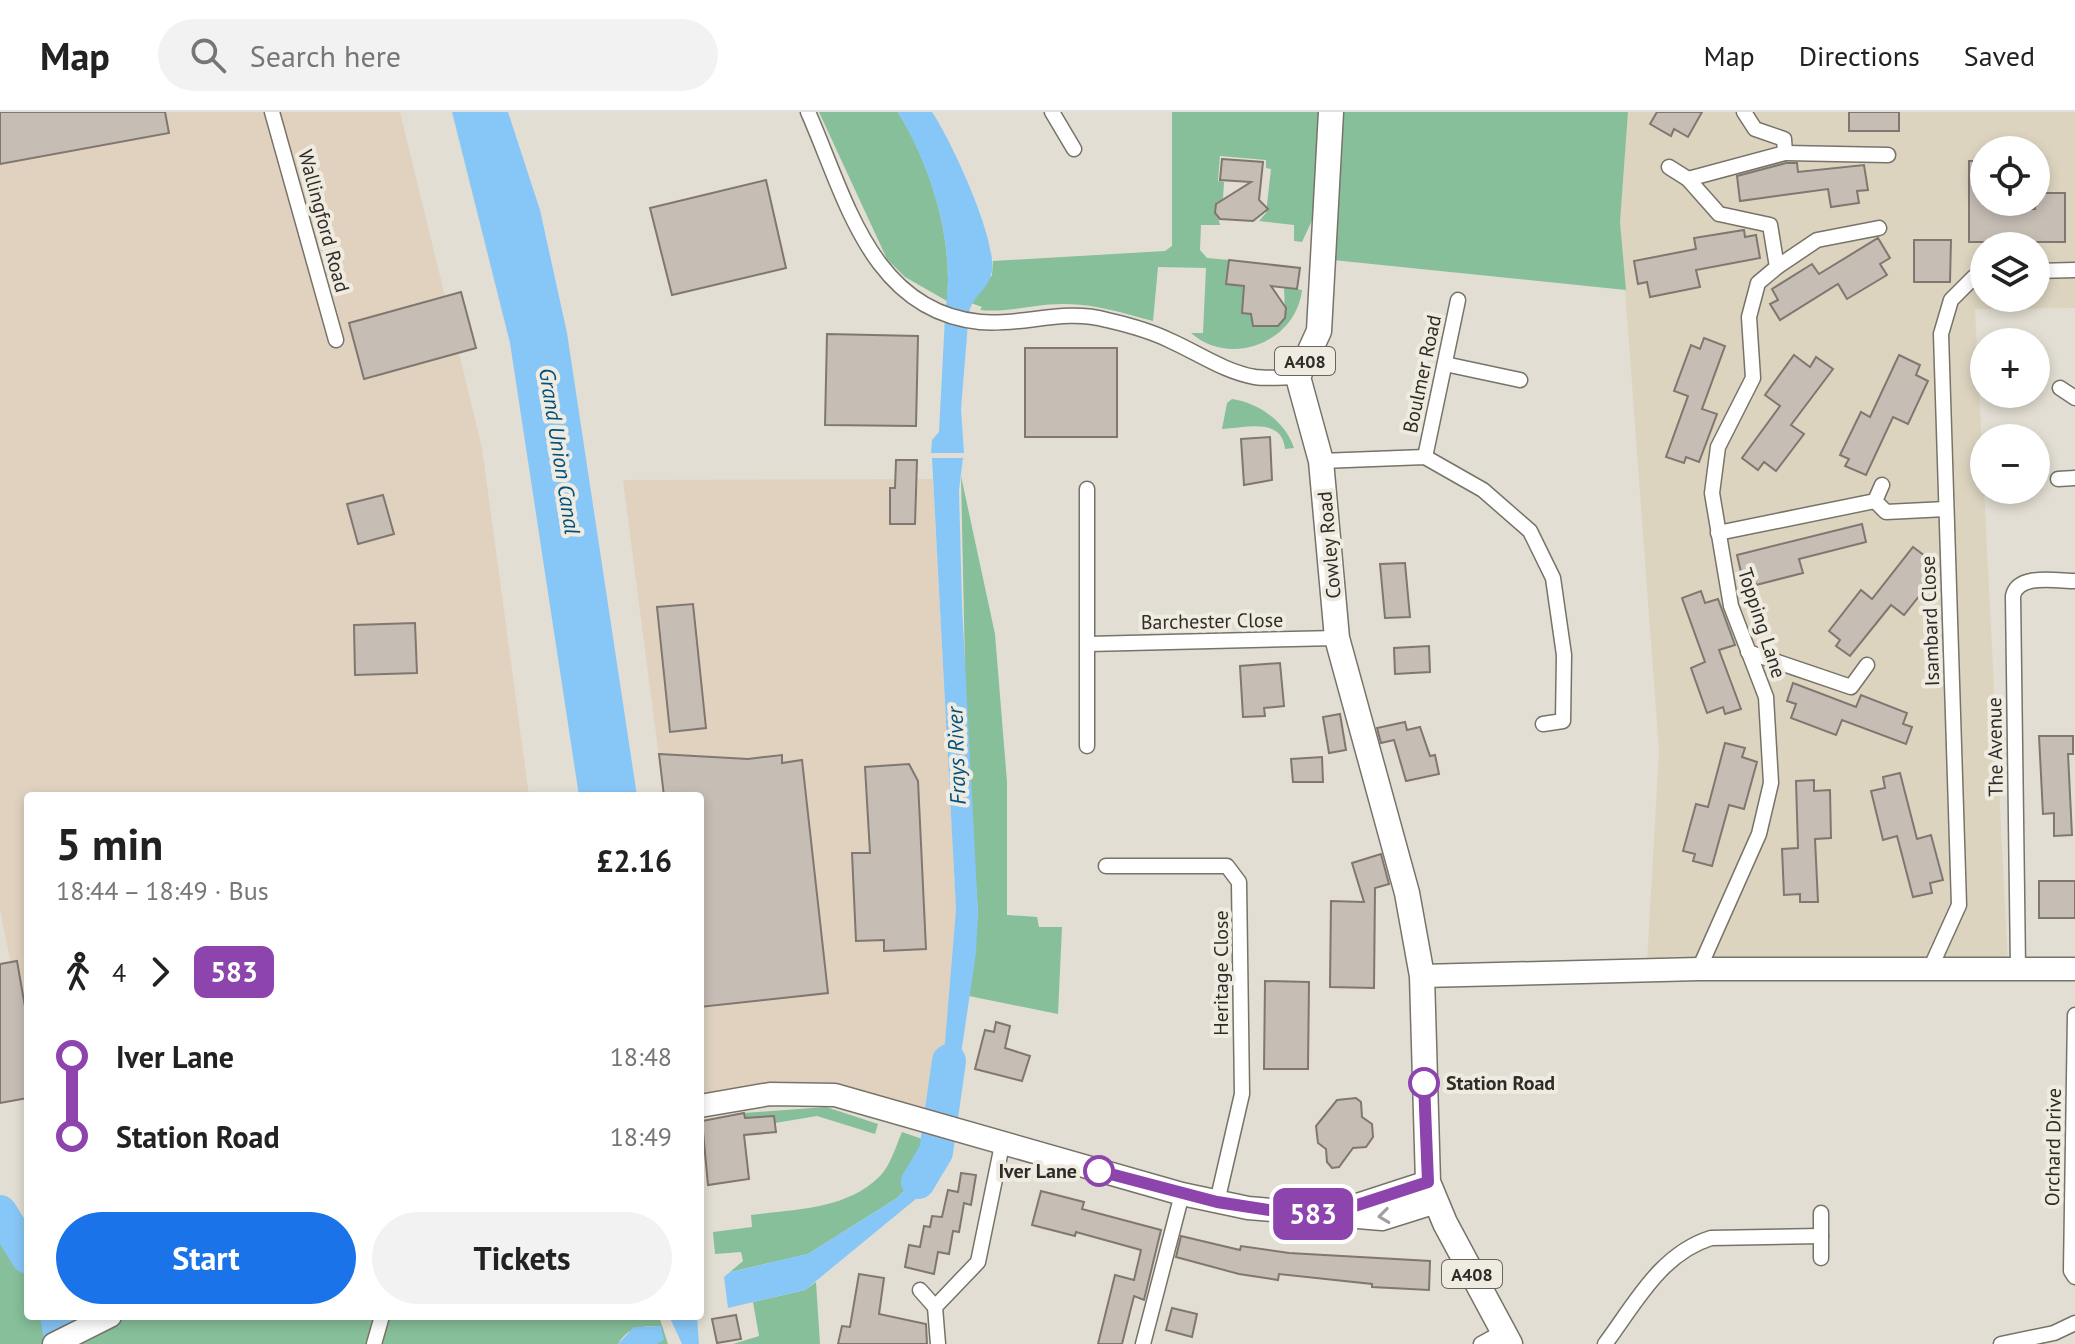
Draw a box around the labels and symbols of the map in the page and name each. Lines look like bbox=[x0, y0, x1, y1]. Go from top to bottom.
street label: Wallingford Road bbox=[292, 147, 356, 295]
street label: Boulmer Road bbox=[1397, 313, 1447, 435]
road number: A408 bbox=[1275, 347, 1335, 375]
water label: Grand Union Canal bbox=[533, 366, 587, 536]
street label: Cowley Road bbox=[1311, 490, 1347, 600]
street label: Isambard Close bbox=[1915, 555, 1945, 687]
street label: Topping Lane bbox=[1732, 565, 1792, 681]
street label: Barchester Close bbox=[1141, 607, 1283, 635]
street label: The Avenue bbox=[1981, 697, 2009, 797]
water label: Frays River bbox=[940, 705, 972, 805]
street label: Heritage Close bbox=[1208, 910, 1234, 1036]
marker: Station Road bbox=[1409, 1068, 1439, 1098]
place label: Station Road bbox=[1446, 1070, 1555, 1096]
street label: Orchard Drive bbox=[2039, 1088, 2067, 1206]
marker: Iver Lane bbox=[1084, 1156, 1114, 1186]
place label: Iver Lane bbox=[998, 1158, 1077, 1184]
line badge: 583 bbox=[1267, 1188, 1359, 1240]
one-way arrow bbox=[1377, 1208, 1390, 1225]
road number: A408 bbox=[1442, 1260, 1502, 1288]

